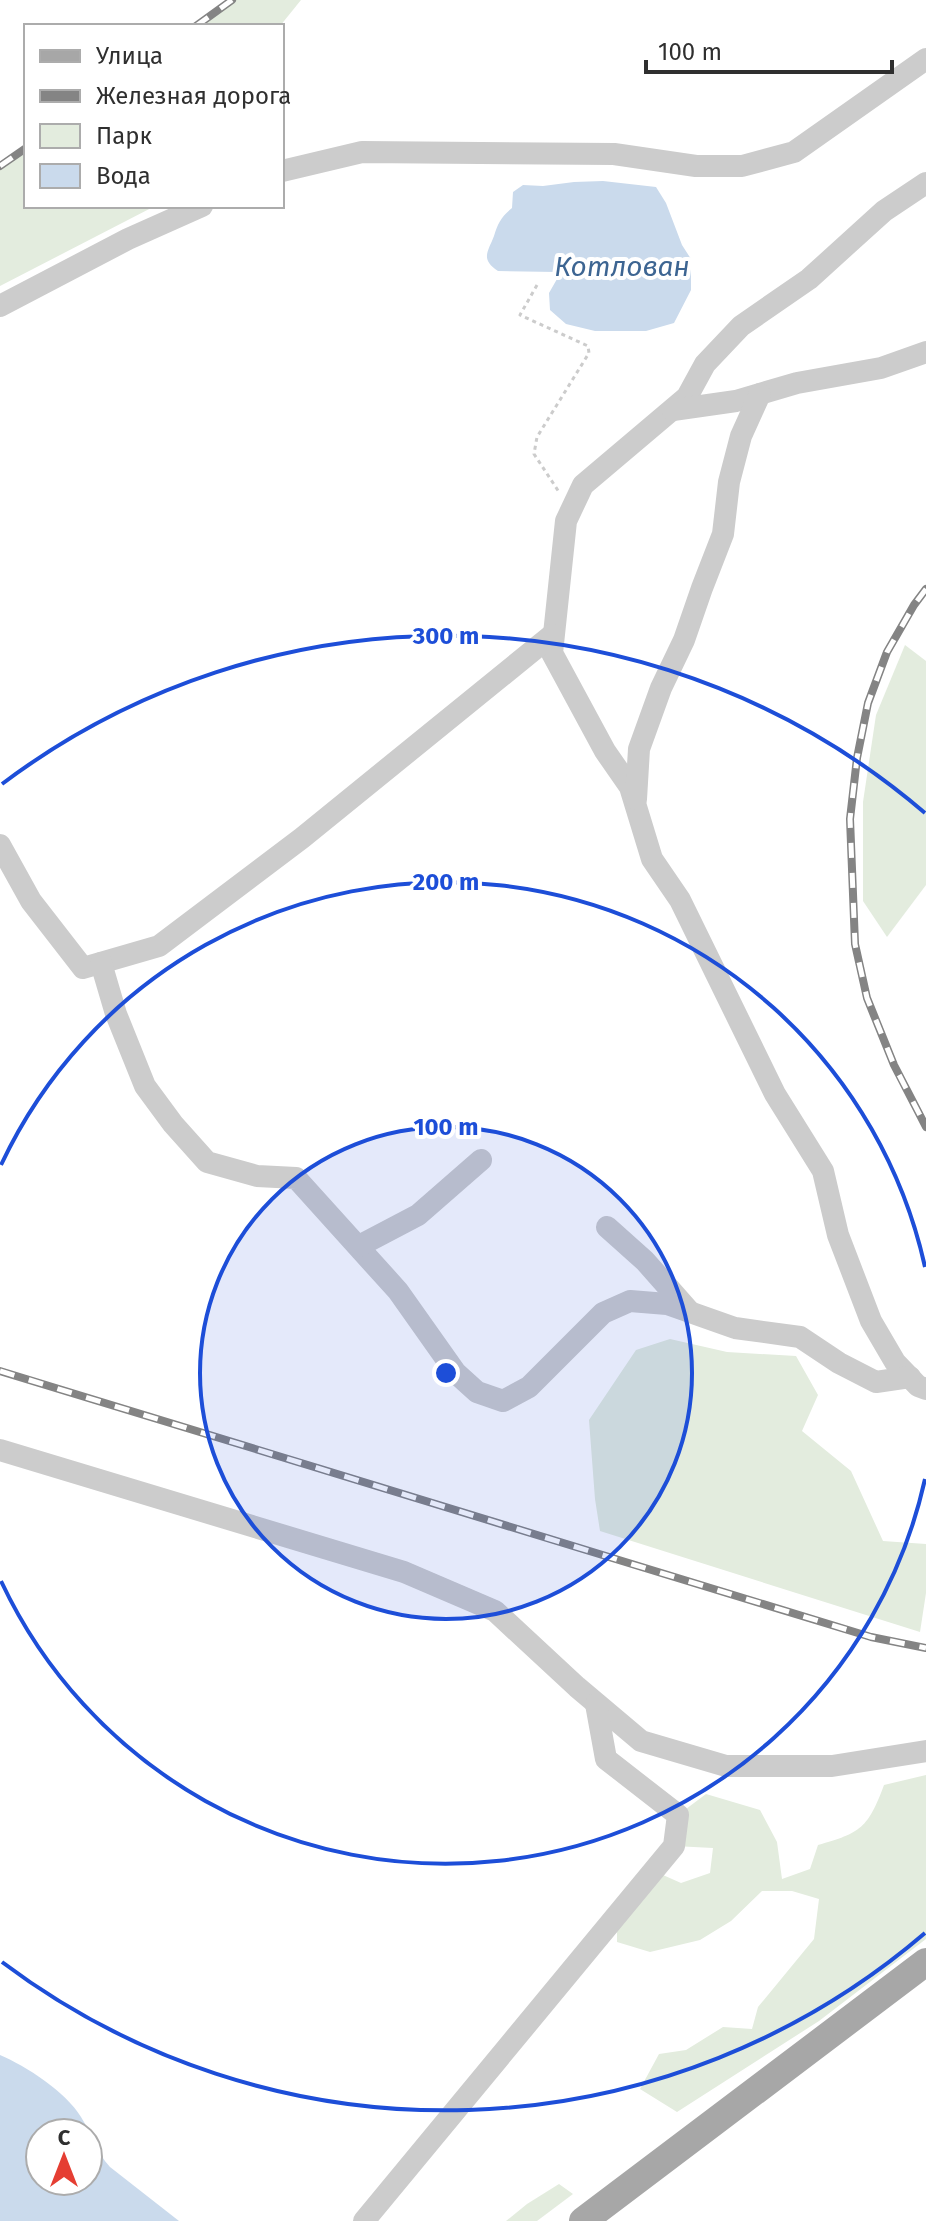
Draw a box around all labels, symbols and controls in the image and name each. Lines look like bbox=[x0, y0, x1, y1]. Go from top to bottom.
legend bbox=[24, 24, 284, 208]
scale bar bbox=[646, 24, 892, 74]
text: 100 m bbox=[658, 38, 722, 66]
text: Улица bbox=[96, 42, 163, 70]
text: Железная дорога bbox=[96, 82, 291, 110]
text: Парк bbox=[96, 122, 153, 150]
text: Вода bbox=[96, 162, 151, 190]
water label: Котлован bbox=[554, 250, 690, 283]
text: 300 m bbox=[412, 622, 479, 650]
text: 200 m bbox=[413, 868, 479, 896]
text: 100 m bbox=[413, 1113, 479, 1141]
centre of rings bbox=[432, 1359, 460, 1387]
north arrow bbox=[24, 2117, 104, 2197]
text: С bbox=[58, 2124, 71, 2151]

